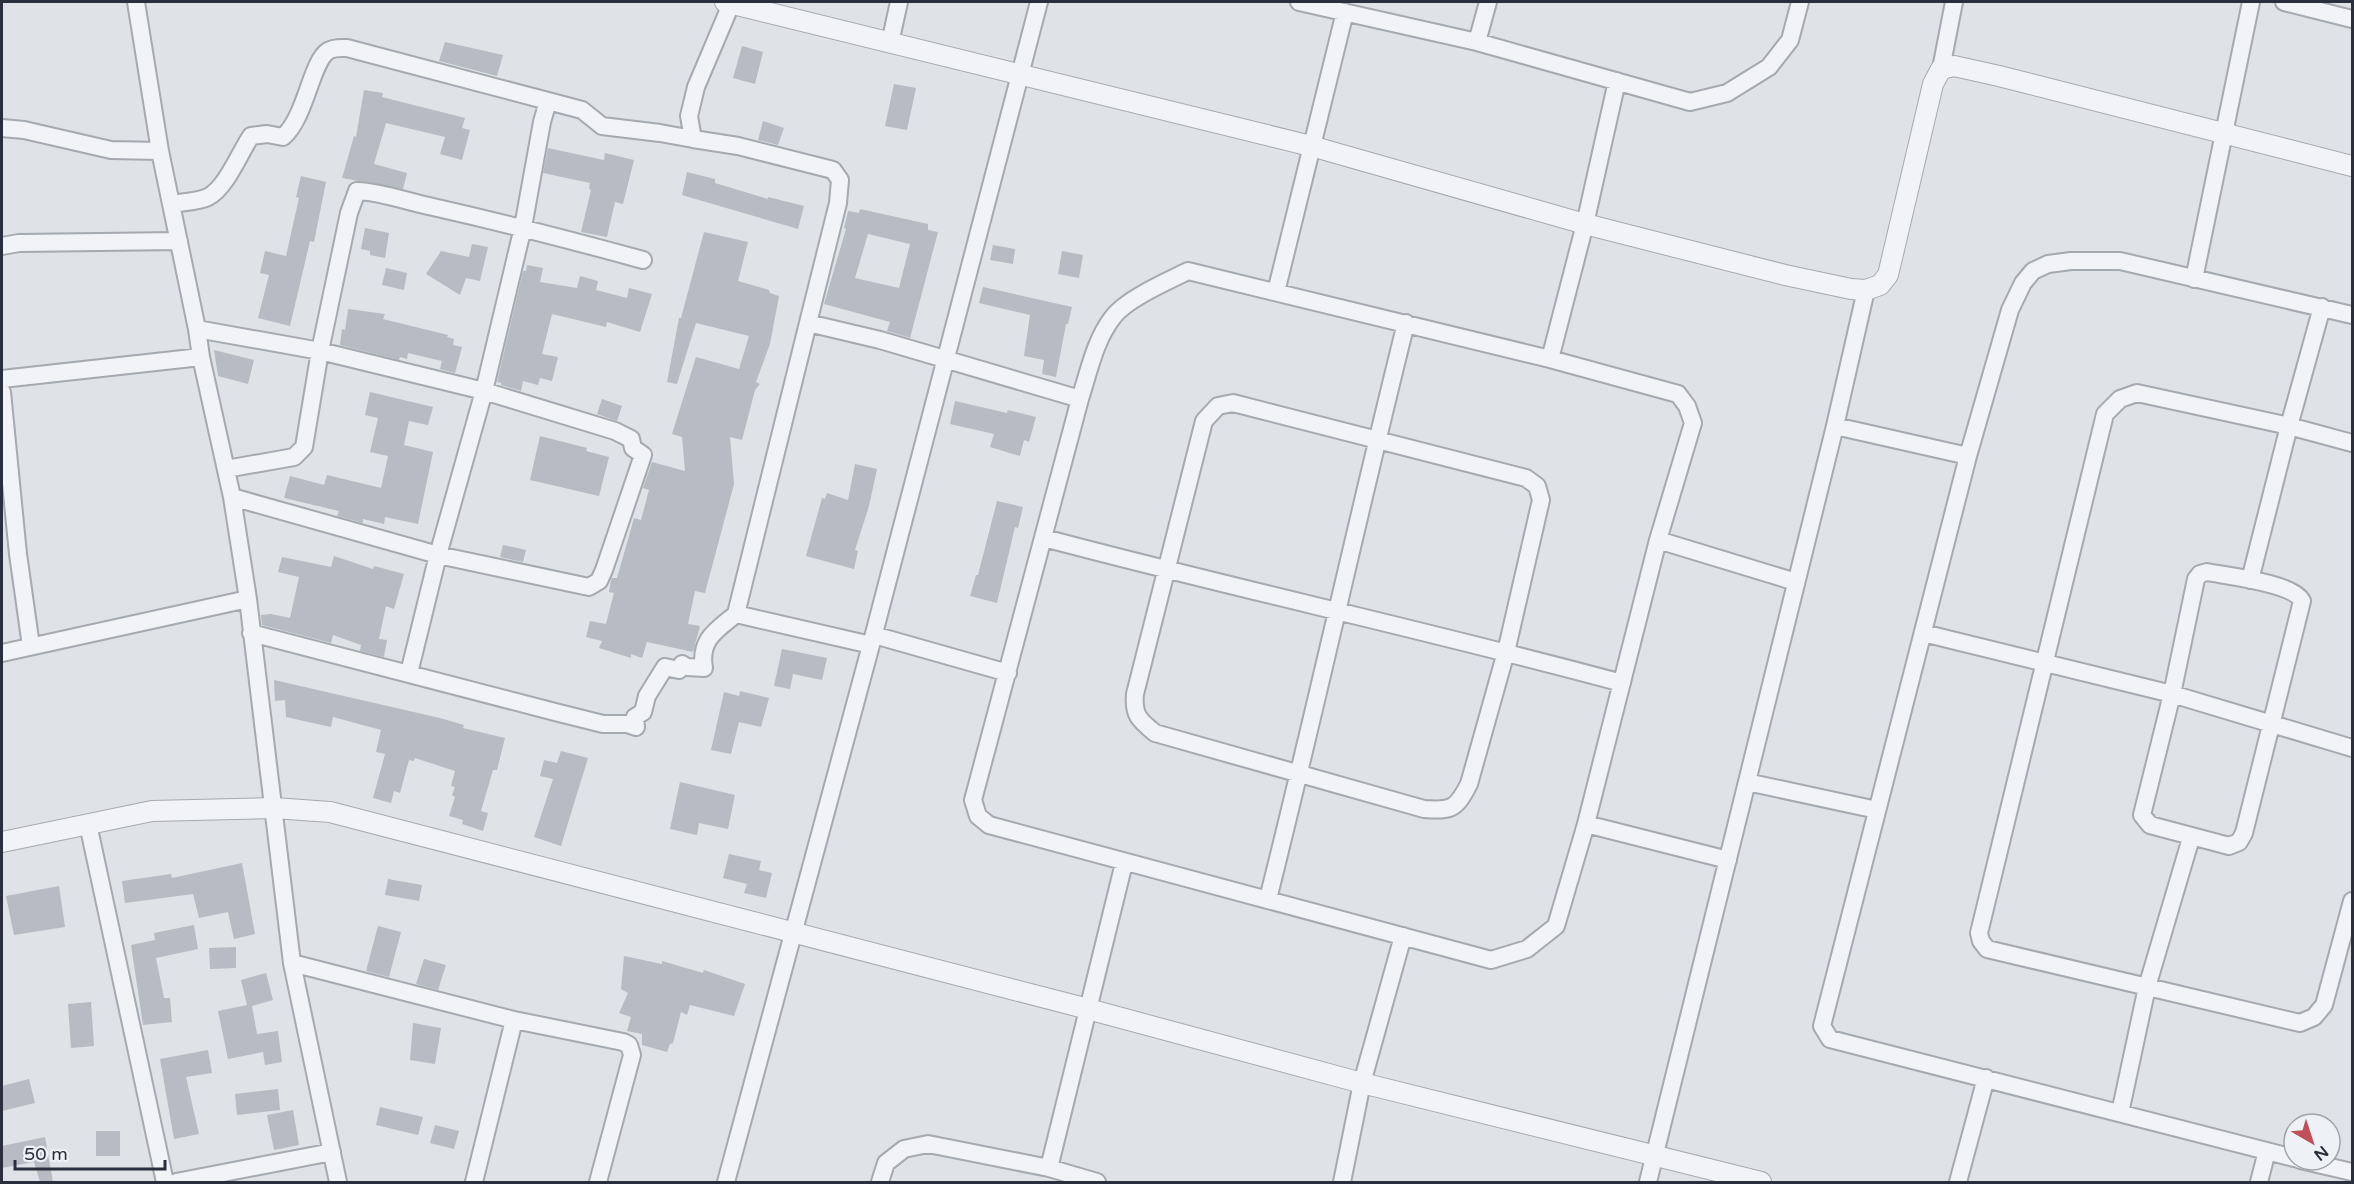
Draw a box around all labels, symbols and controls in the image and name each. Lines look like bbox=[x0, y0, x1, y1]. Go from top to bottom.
north arrow bbox=[2282, 1112, 2342, 1172]
scale bar bbox=[15, 1133, 165, 1171]
text: N bbox=[2310, 1141, 2332, 1165]
text: 50 m bbox=[24, 1143, 68, 1165]

